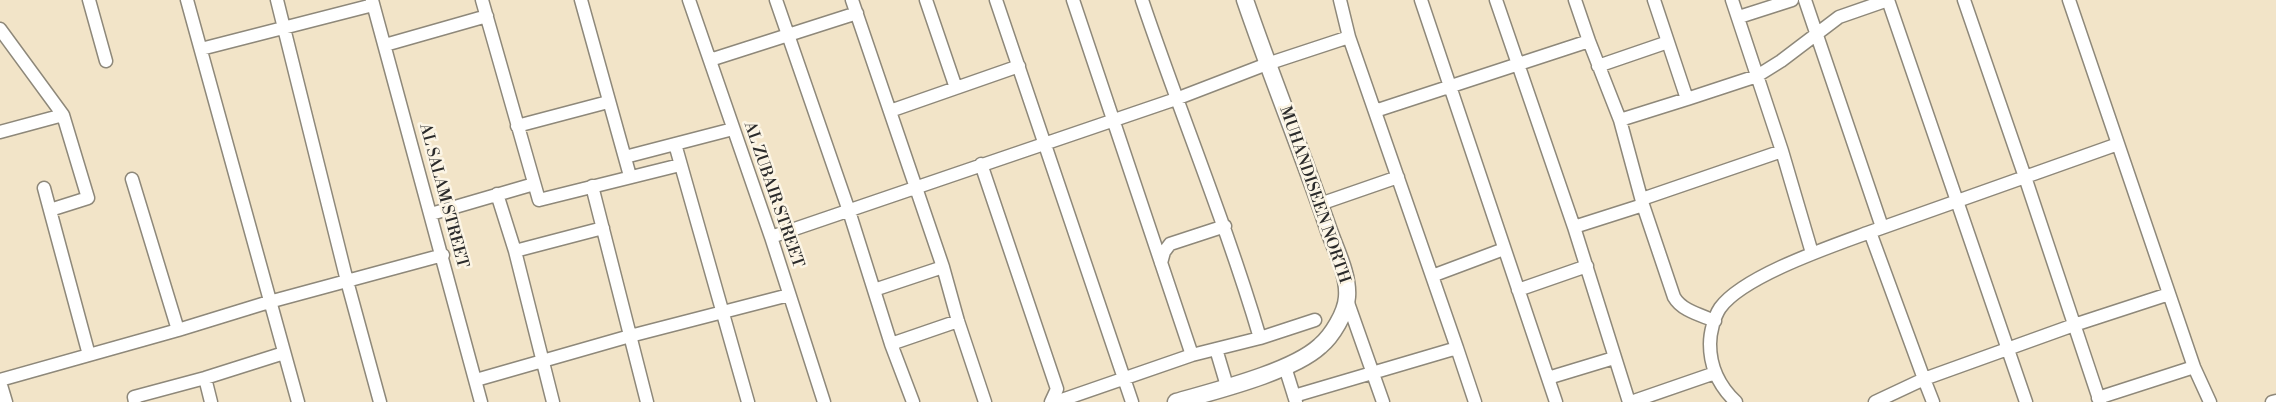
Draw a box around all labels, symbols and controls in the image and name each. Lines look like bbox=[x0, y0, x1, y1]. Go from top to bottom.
street label: MUHANDISEEN NORTH bbox=[1275, 104, 1353, 286]
street label: AL ZUBAIR STREET bbox=[739, 119, 807, 271]
street label: AL SALAM STREET bbox=[414, 122, 472, 270]

